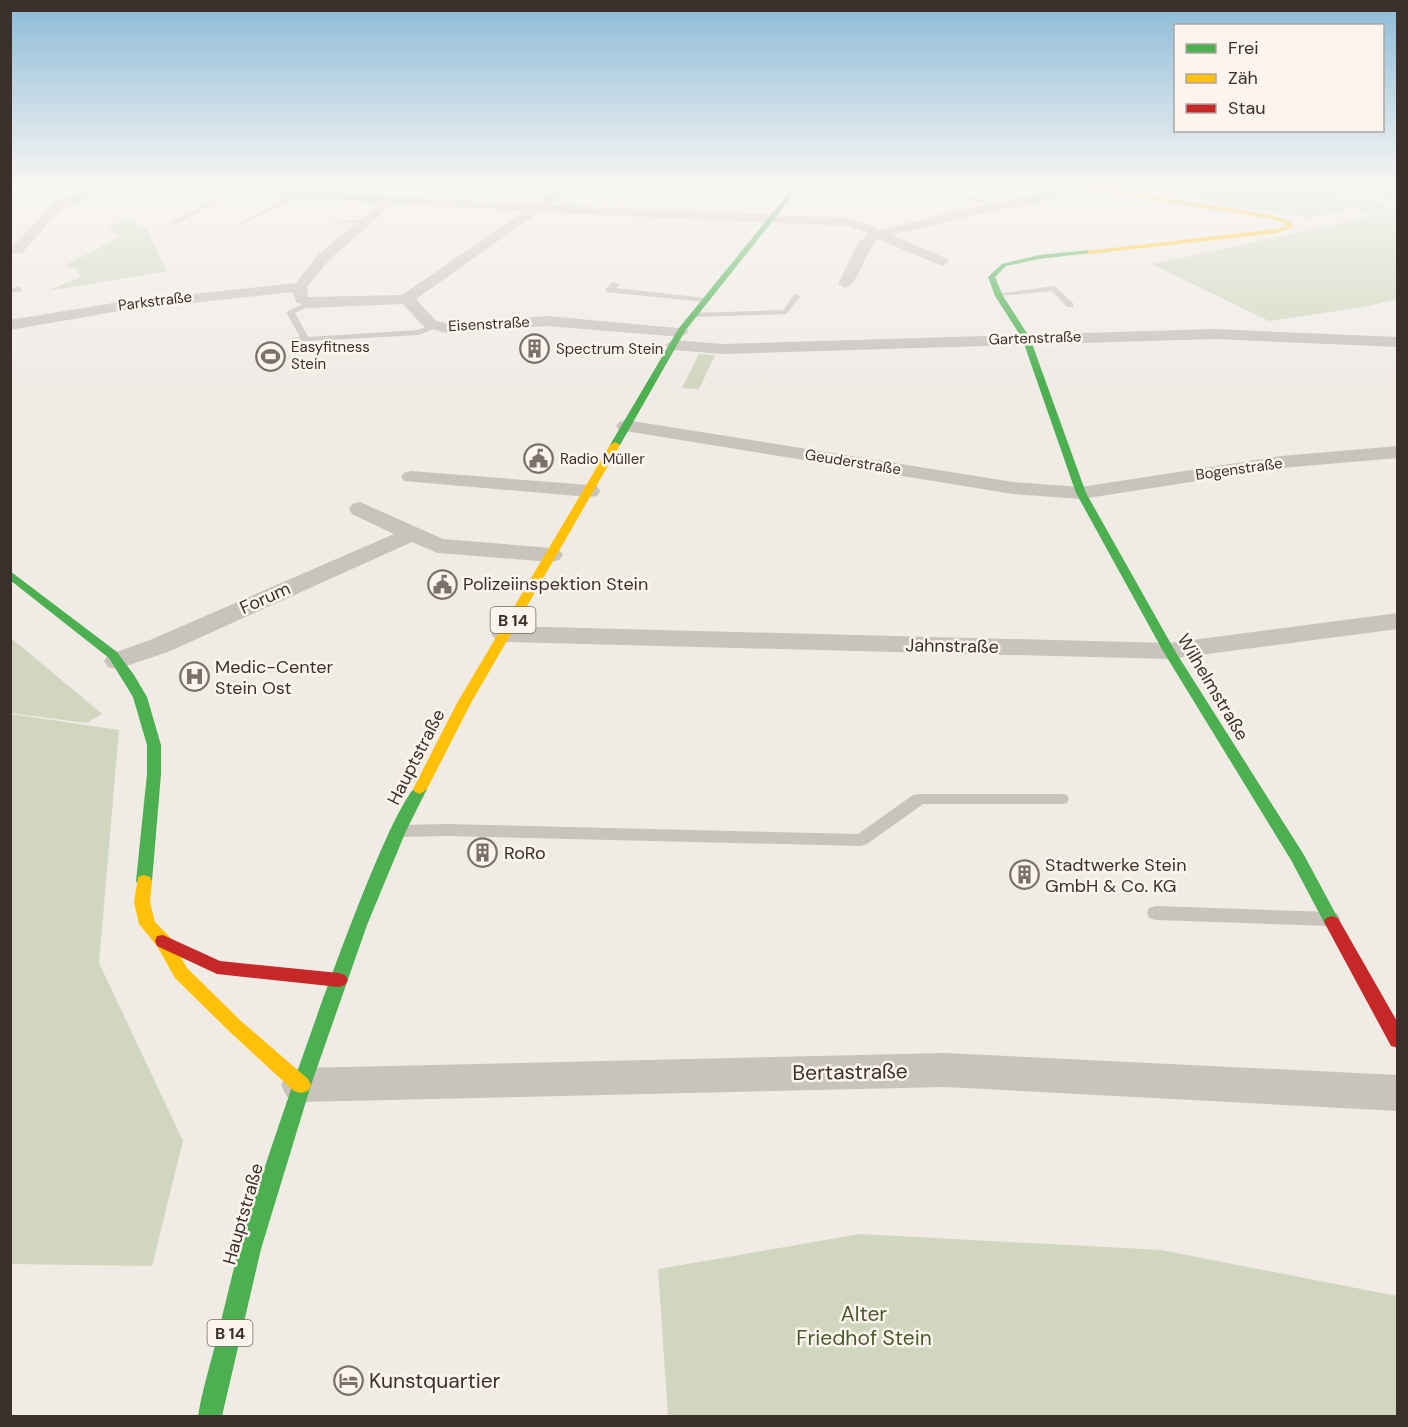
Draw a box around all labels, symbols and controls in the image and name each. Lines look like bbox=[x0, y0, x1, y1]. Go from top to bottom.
legend bbox=[1174, 24, 1384, 132]
text: Frei bbox=[1228, 36, 1259, 60]
text: Zäh bbox=[1228, 66, 1258, 90]
text: Stau bbox=[1228, 96, 1266, 120]
street label: Parkstraße bbox=[117, 287, 193, 315]
street label: Eisenstraße bbox=[448, 312, 530, 336]
street label: Gartenstraße bbox=[988, 326, 1082, 350]
building icon: Spectrum Stein bbox=[519, 333, 551, 365]
place label: Easyfitness Stein bbox=[291, 337, 370, 374]
place label: Spectrum Stein bbox=[556, 339, 663, 359]
sports icon: Easyfitness Stein bbox=[254, 340, 286, 372]
public building icon: Radio Müller bbox=[523, 443, 555, 475]
street label: Geuderstraße bbox=[804, 445, 902, 479]
place label: Radio Müller bbox=[560, 449, 645, 469]
street label: Bogenstraße bbox=[1194, 453, 1284, 485]
public building icon: Polizeiinspektion Stein bbox=[426, 568, 458, 600]
place label: Polizeiinspektion Stein bbox=[463, 572, 648, 596]
street label: Forum bbox=[236, 576, 294, 620]
road number: B 14 bbox=[490, 607, 536, 633]
street label: Wilhelmstraße bbox=[1172, 629, 1254, 745]
street label: Jahnstraße bbox=[905, 633, 999, 659]
place label: Medic-Center Stein Ost bbox=[215, 655, 333, 700]
hospital icon: Medic-Center Stein Ost bbox=[178, 661, 210, 693]
street label: Hauptstraße bbox=[382, 705, 450, 809]
building icon: RoRo bbox=[467, 837, 499, 869]
place label: RoRo bbox=[504, 841, 546, 865]
place label: Stadtwerke Stein GmbH & Co. KG bbox=[1045, 853, 1186, 898]
building icon: Stadtwerke Stein GmbH & Co. KG bbox=[1008, 859, 1040, 891]
street label: Bertastraße bbox=[792, 1057, 908, 1087]
street label: Hauptstraße bbox=[217, 1161, 269, 1267]
park label: Alter Friedhof Stein bbox=[796, 1300, 932, 1352]
road number: B 14 bbox=[208, 1320, 252, 1346]
hotel icon: Kunstquartier bbox=[332, 1365, 364, 1397]
place label: Kunstquartier bbox=[369, 1367, 501, 1395]

